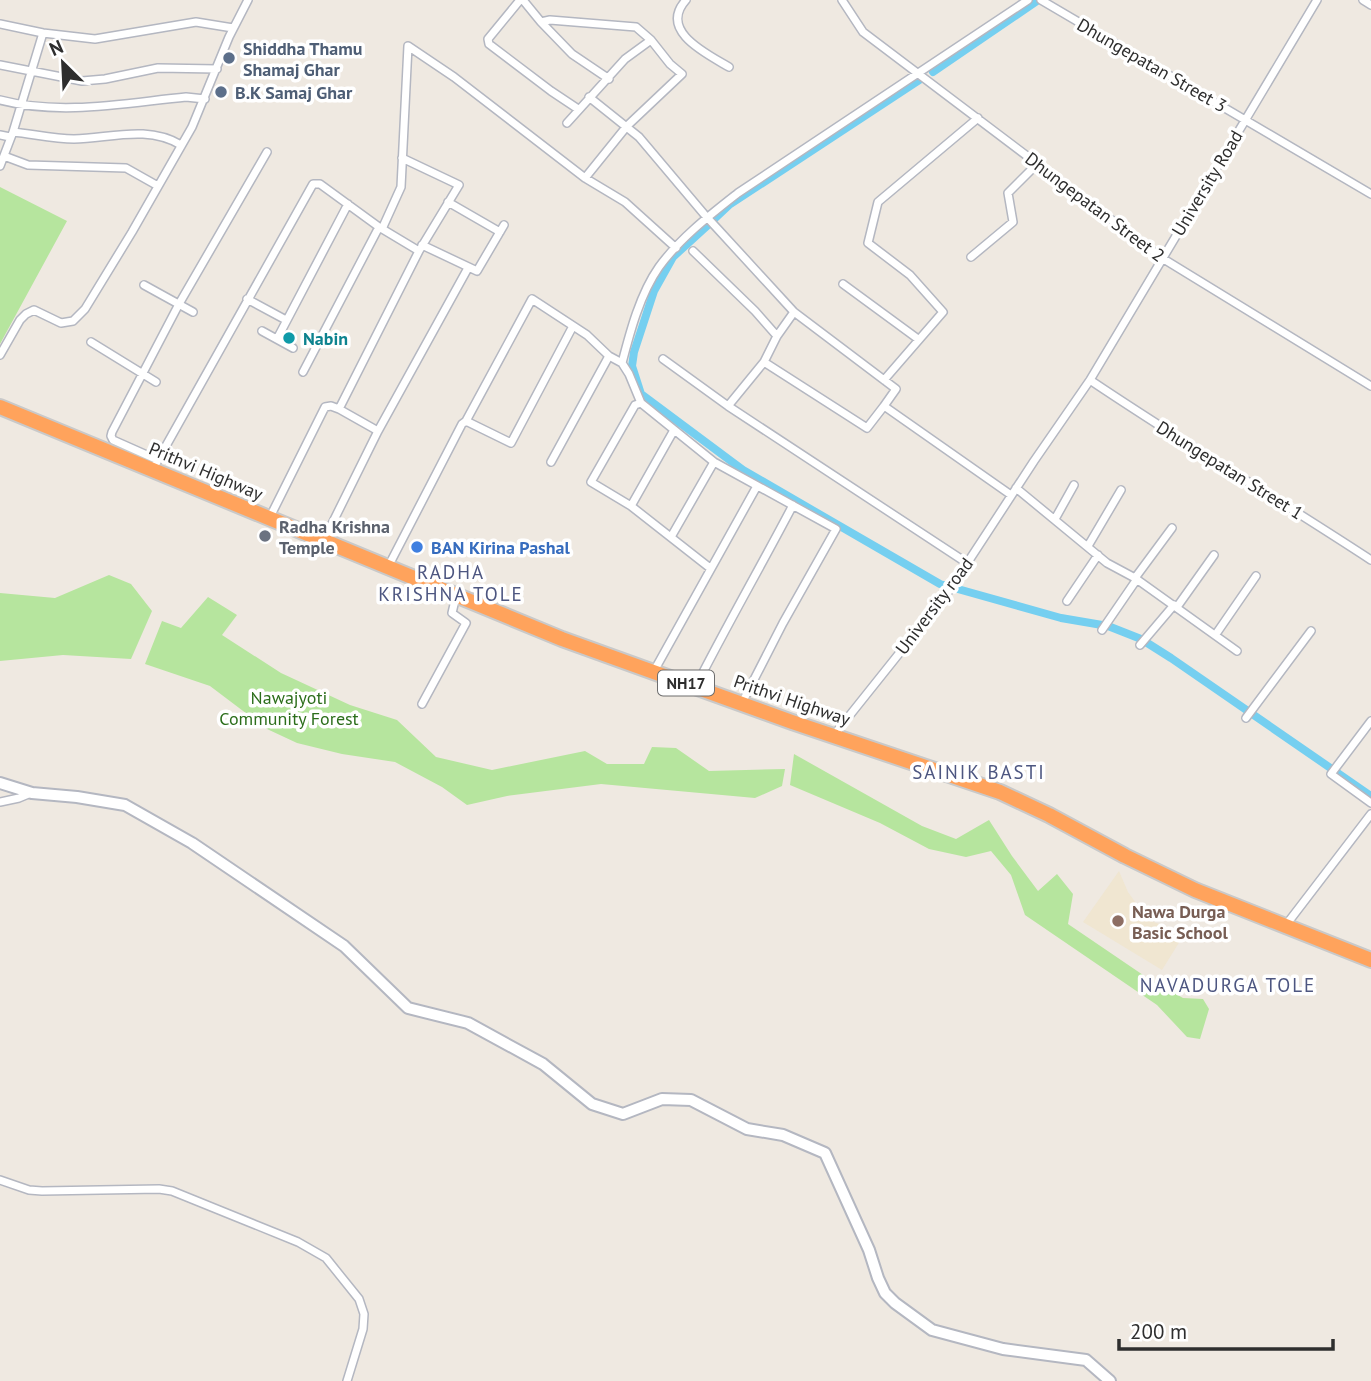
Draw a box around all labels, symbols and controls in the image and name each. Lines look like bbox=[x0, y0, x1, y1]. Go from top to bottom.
street label: Dhungepatan Street 3 bbox=[1073, 13, 1231, 117]
north arrow bbox=[28, 28, 98, 98]
text: N bbox=[46, 34, 67, 61]
place label: Shiddha Thamu Shamaj Ghar bbox=[243, 37, 362, 81]
marker: Shiddha Thamu Shamaj Ghar bbox=[221, 50, 237, 66]
place label: B.K Samaj Ghar bbox=[235, 81, 353, 104]
marker: B.K Samaj Ghar bbox=[213, 84, 229, 100]
street label: University Road bbox=[1166, 126, 1248, 240]
street label: Dhungepatan Street 2 bbox=[1021, 147, 1169, 267]
place label: Nabin bbox=[303, 327, 348, 350]
marker: Nabin bbox=[281, 330, 297, 346]
street label: Dhungepatan Street 1 bbox=[1152, 415, 1308, 525]
street label: Prithvi Highway bbox=[146, 437, 267, 506]
place label: Radha Krishna Temple bbox=[279, 515, 390, 559]
marker: Radha Krishna Temple bbox=[257, 528, 273, 544]
place label: BAN Kirina Pashal bbox=[431, 536, 570, 559]
marker: BAN Kirina Pashal bbox=[409, 539, 425, 555]
street label: University road bbox=[890, 553, 978, 659]
district label: RADHA KRISHNA TOLE bbox=[378, 560, 524, 606]
street label: Prithvi Highway bbox=[731, 669, 854, 731]
road number: NH17 bbox=[658, 670, 714, 696]
park label: Nawajyoti Community Forest bbox=[219, 686, 359, 730]
district label: SAINIK BASTI bbox=[912, 760, 1046, 784]
place label: Nawa Durga Basic School bbox=[1132, 900, 1228, 944]
marker: Nawa Durga Basic School bbox=[1110, 913, 1126, 929]
district label: NAVADURGA TOLE bbox=[1140, 973, 1316, 997]
scale bar bbox=[1119, 1308, 1332, 1352]
text: 200 m bbox=[1130, 1318, 1187, 1345]

